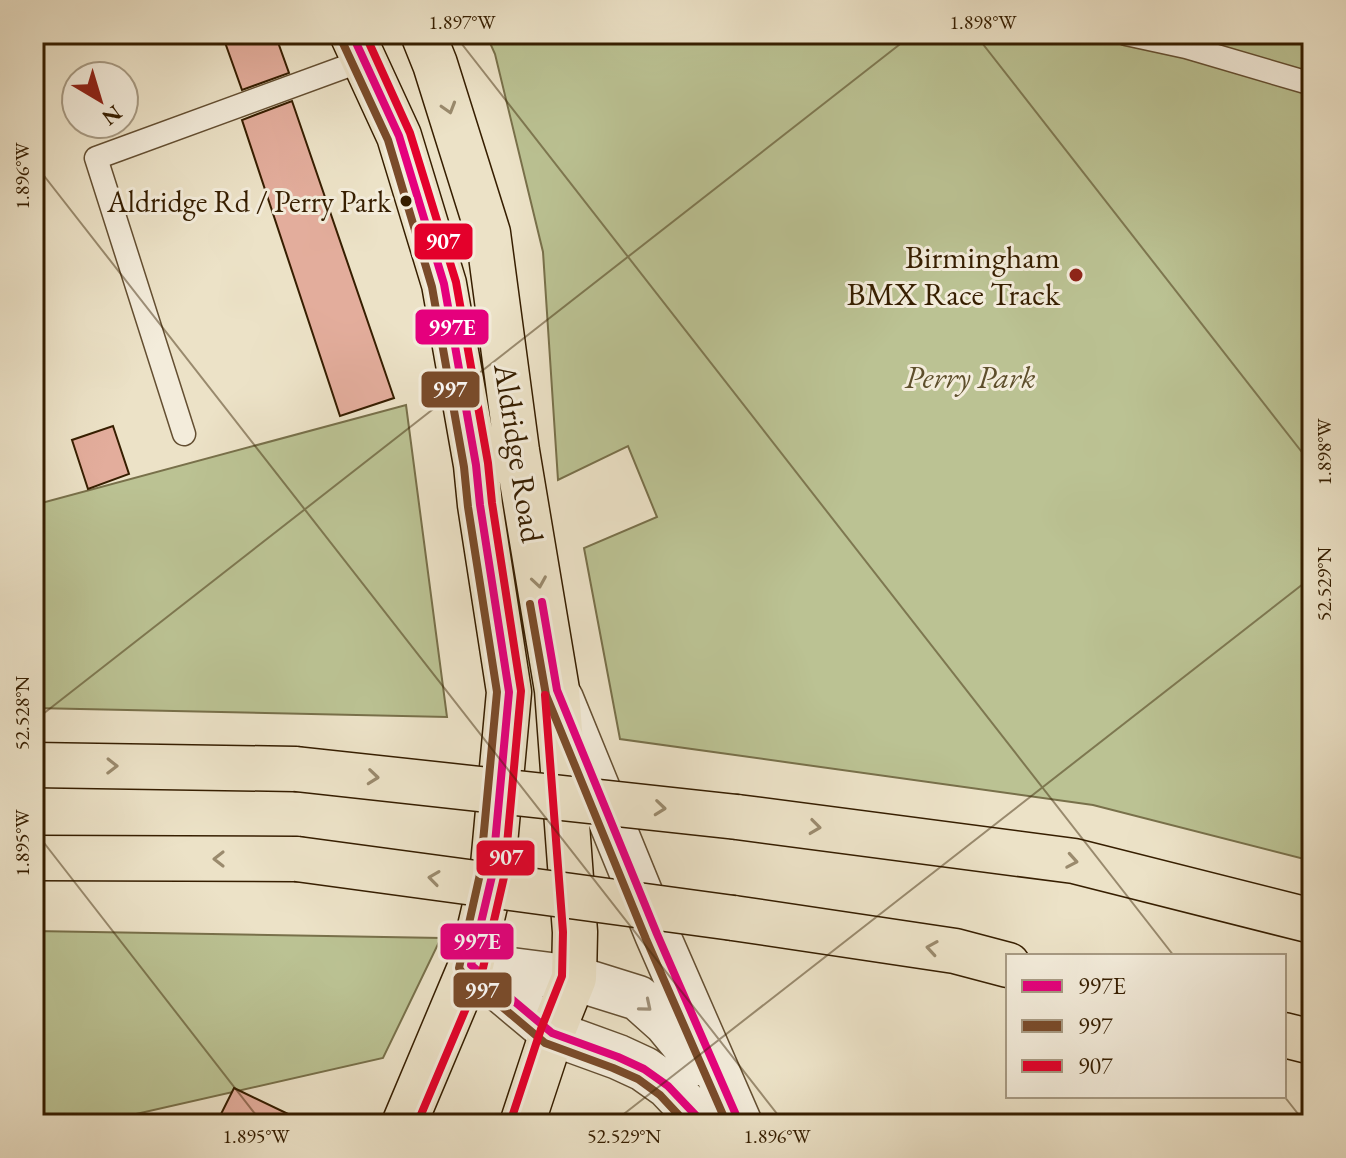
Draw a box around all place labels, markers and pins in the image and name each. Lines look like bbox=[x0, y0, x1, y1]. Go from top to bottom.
place label: Aldridge Rd / Perry Park bbox=[106, 182, 392, 221]
marker: Aldridge Rd / Perry Park bbox=[398, 193, 414, 209]
place label: Birmingham BMX Race Track bbox=[847, 236, 1061, 315]
marker: Birmingham BMX Race Track bbox=[1067, 266, 1085, 284]

